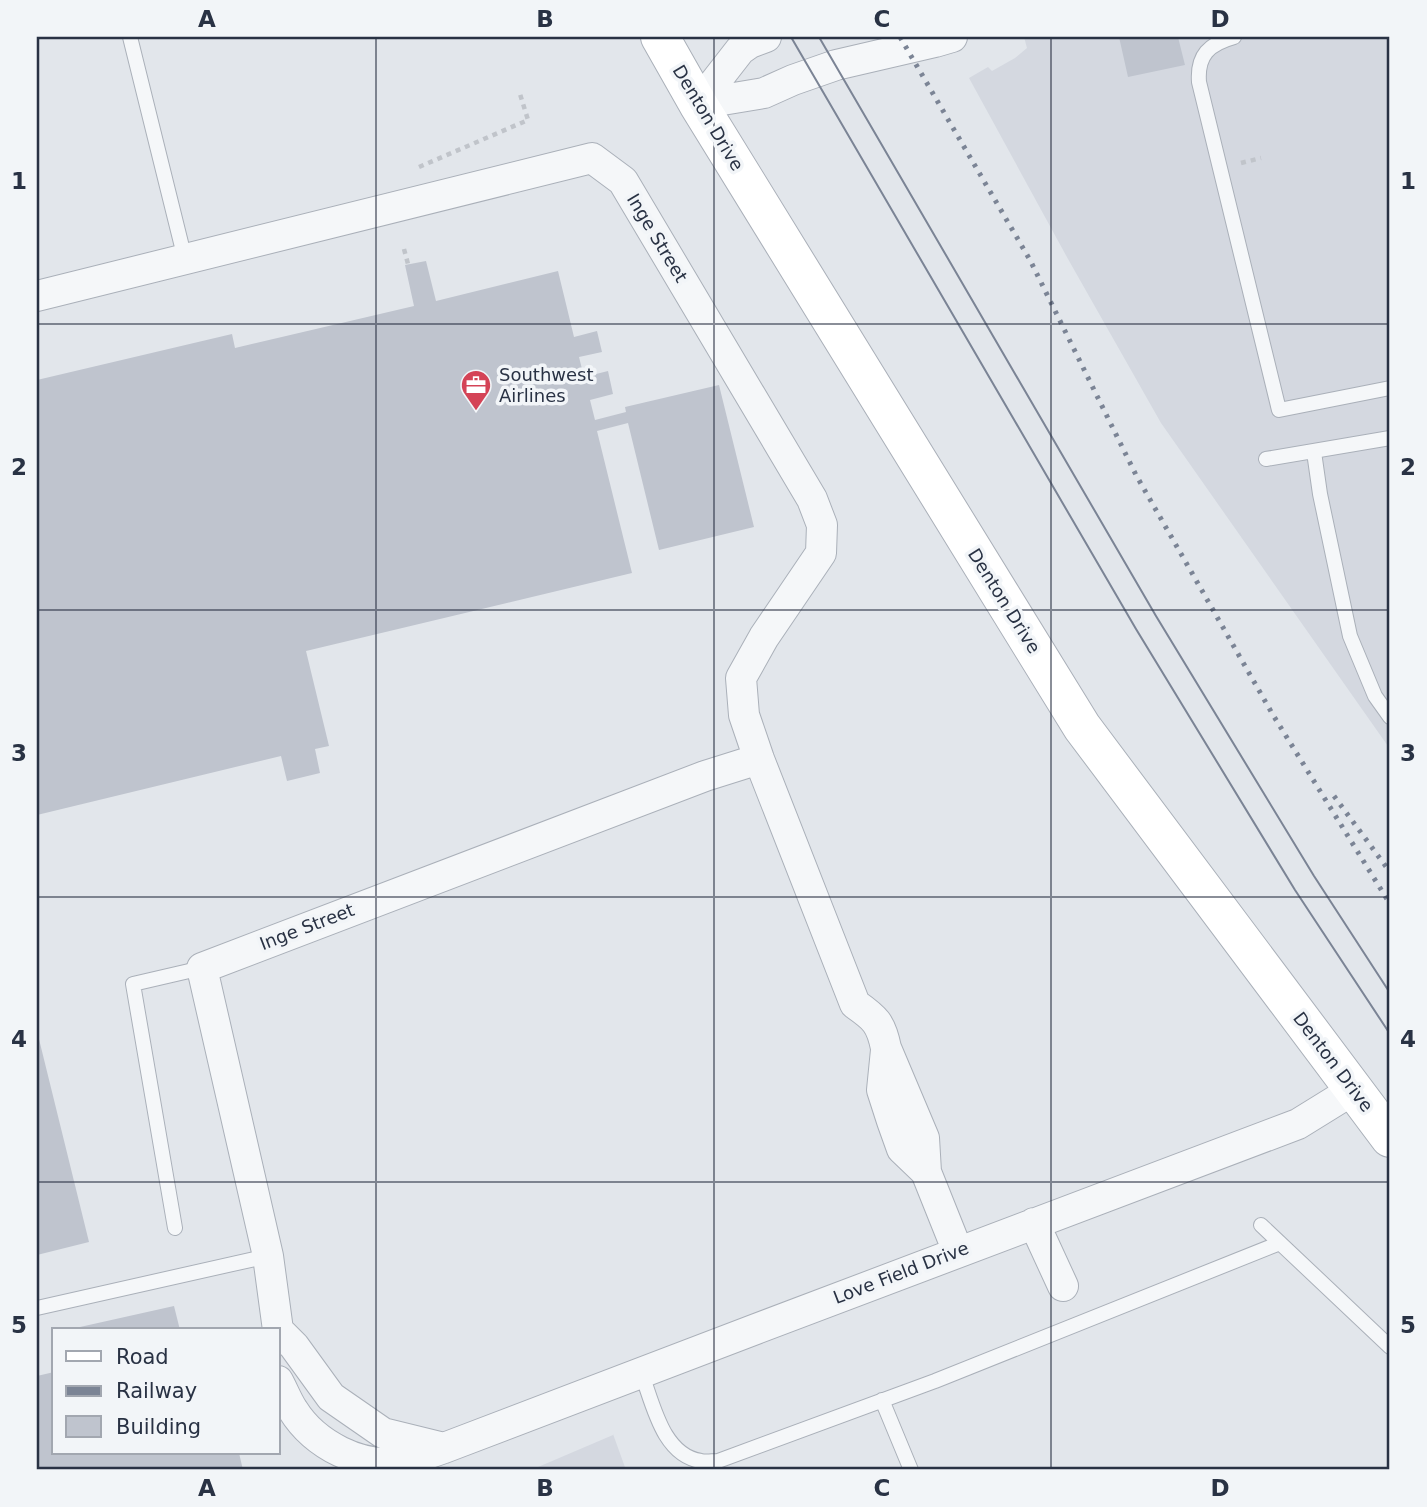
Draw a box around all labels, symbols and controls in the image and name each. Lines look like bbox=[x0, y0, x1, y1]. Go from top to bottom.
text: A bbox=[198, 6, 216, 32]
text: B bbox=[536, 6, 554, 32]
text: C bbox=[874, 6, 890, 32]
text: D bbox=[1210, 6, 1230, 32]
street label: Denton Drive bbox=[669, 61, 748, 174]
text: 1 bbox=[11, 168, 27, 194]
text: 1 bbox=[1400, 168, 1416, 194]
street label: Inge Street bbox=[623, 190, 692, 286]
place label: Southwest Airlines bbox=[499, 364, 594, 406]
office icon: Southwest Airlines bbox=[459, 368, 493, 412]
text: 2 bbox=[11, 454, 27, 480]
text: 2 bbox=[1400, 454, 1416, 480]
street label: Denton Drive bbox=[964, 544, 1045, 657]
text: 3 bbox=[11, 740, 27, 766]
text: 3 bbox=[1400, 740, 1416, 766]
street label: Inge Street bbox=[257, 899, 357, 954]
street label: Denton Drive bbox=[1289, 1008, 1378, 1116]
text: 4 bbox=[11, 1026, 27, 1052]
text: 4 bbox=[1400, 1026, 1416, 1052]
street label: Love Field Drive bbox=[830, 1237, 972, 1308]
text: 5 bbox=[11, 1312, 27, 1338]
text: 5 bbox=[1400, 1312, 1416, 1338]
legend bbox=[52, 1328, 280, 1454]
text: Road bbox=[116, 1345, 169, 1369]
text: Railway bbox=[116, 1379, 197, 1403]
text: Building bbox=[116, 1415, 201, 1439]
text: A bbox=[198, 1475, 216, 1501]
text: B bbox=[536, 1475, 554, 1501]
text: C bbox=[874, 1475, 890, 1501]
text: D bbox=[1210, 1475, 1230, 1501]

